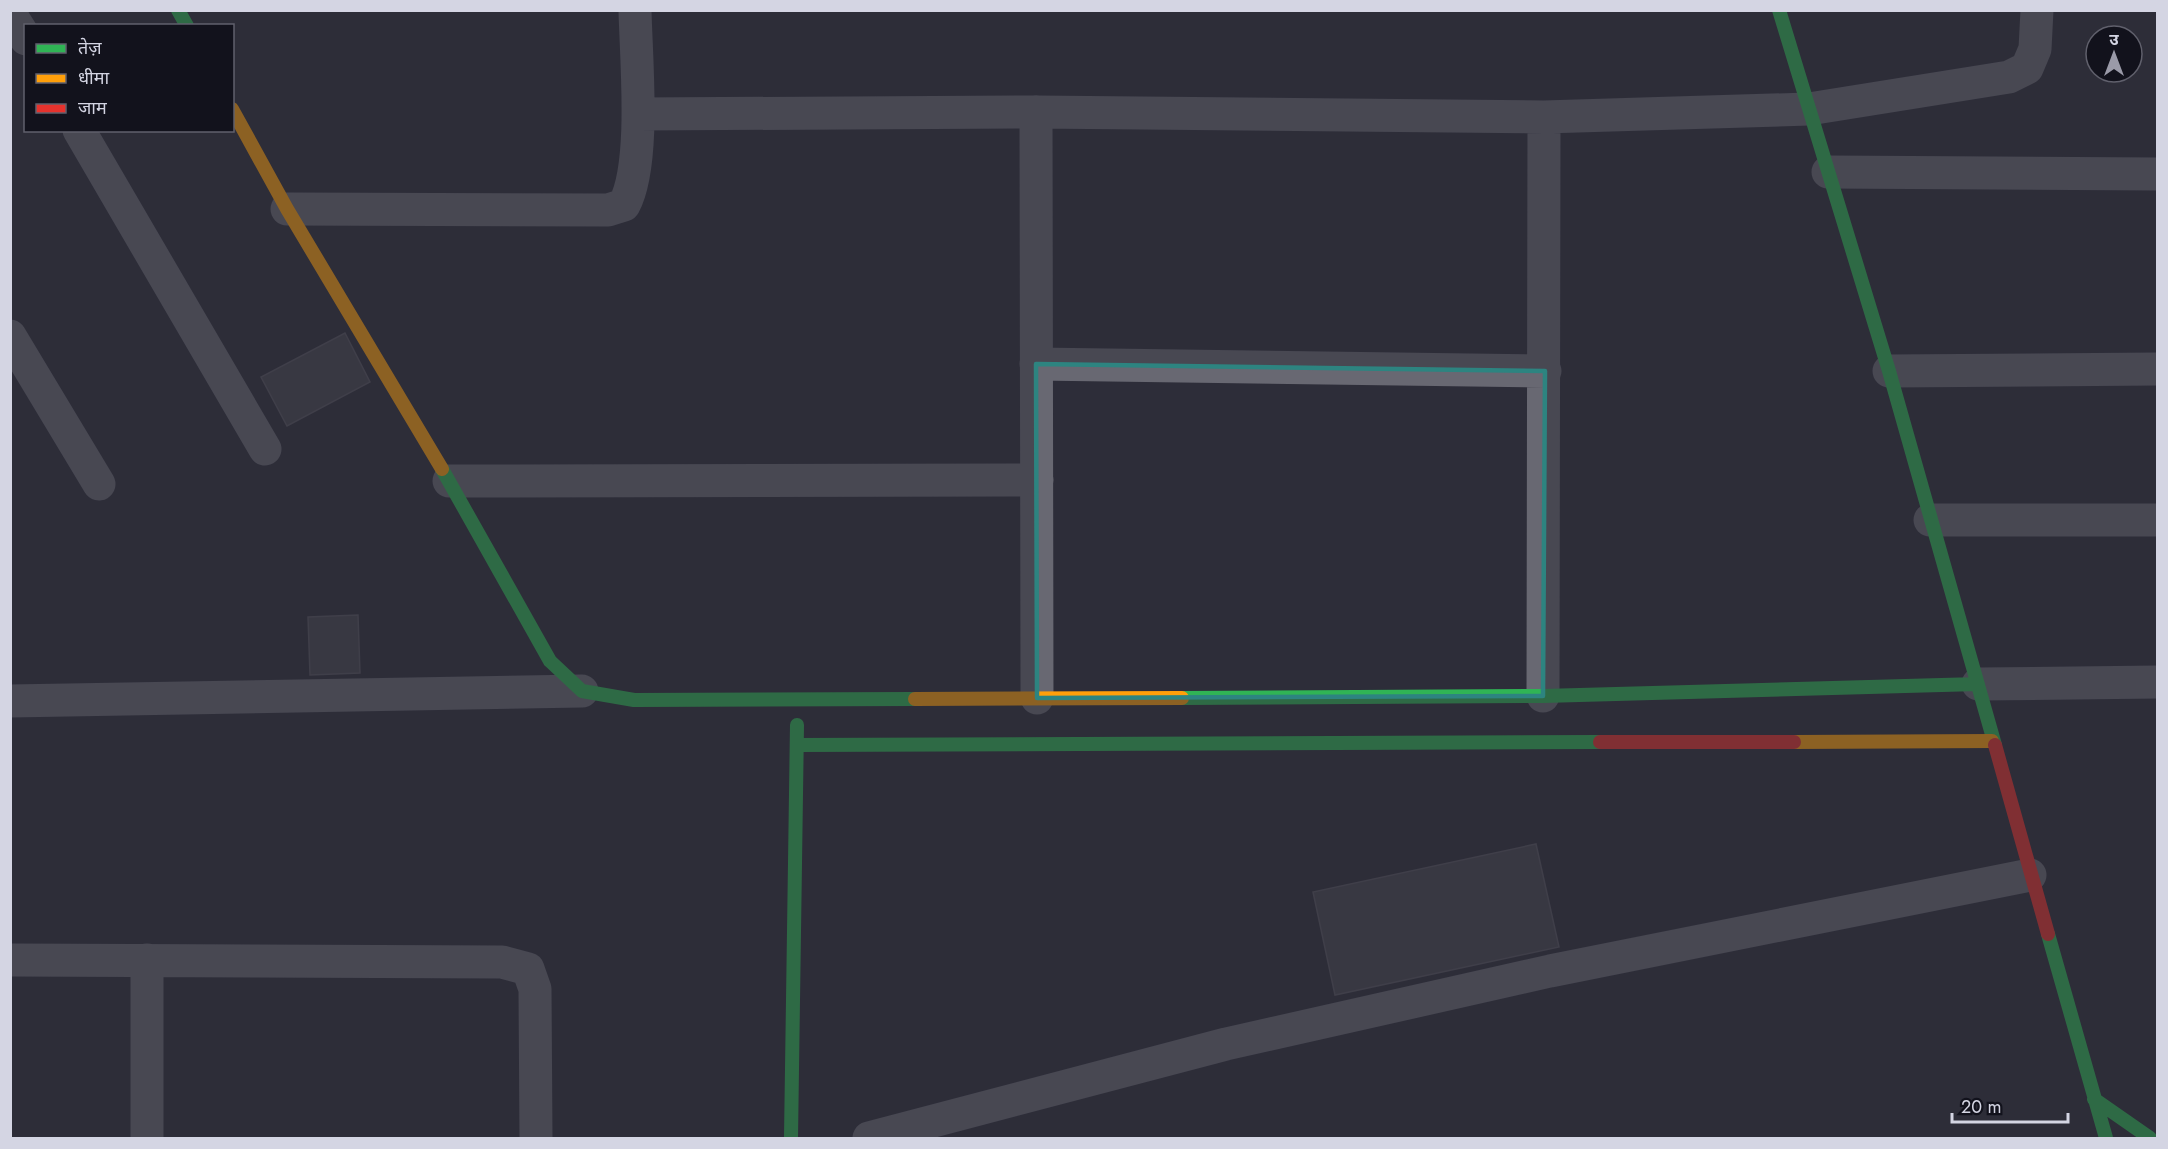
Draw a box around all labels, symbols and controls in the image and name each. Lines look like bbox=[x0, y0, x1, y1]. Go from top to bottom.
legend bbox=[24, 24, 234, 132]
north arrow bbox=[2084, 24, 2144, 84]
text: उ bbox=[2109, 28, 2119, 51]
text: तेज़ bbox=[78, 35, 102, 61]
text: धीमा bbox=[78, 65, 109, 91]
text: जाम bbox=[78, 95, 108, 121]
scale bar bbox=[1952, 1086, 2068, 1124]
text: 20 m bbox=[1961, 1094, 2001, 1120]

